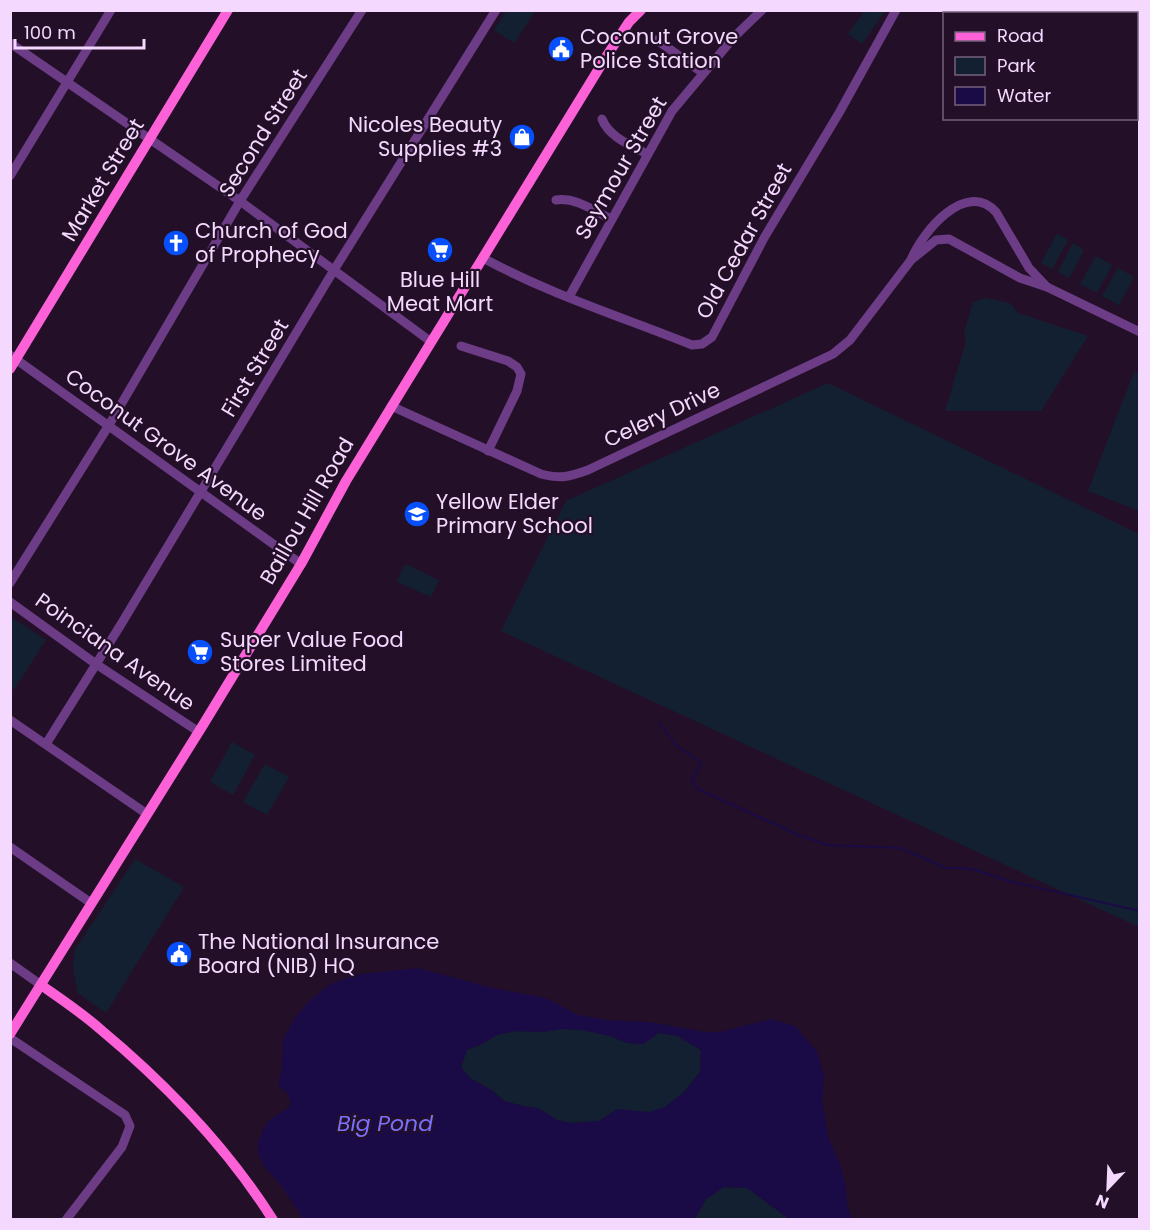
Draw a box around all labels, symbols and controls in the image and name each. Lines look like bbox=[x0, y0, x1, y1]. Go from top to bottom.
scale bar bbox=[15, 12, 144, 50]
legend bbox=[943, 12, 1138, 120]
text: 100 m bbox=[24, 20, 76, 45]
place label: Coconut Grove Police Station bbox=[580, 22, 738, 75]
text: Road bbox=[997, 23, 1044, 48]
public building icon: Coconut Grove Police Station bbox=[546, 34, 576, 64]
text: Park bbox=[997, 53, 1036, 78]
street label: Second Street bbox=[212, 63, 314, 202]
text: Water bbox=[997, 83, 1051, 108]
street label: Seymour Street bbox=[568, 91, 673, 245]
place label: Nicoles Beauty Supplies #3 bbox=[348, 110, 502, 163]
street label: Market Street bbox=[54, 113, 151, 247]
shop icon: Nicoles Beauty Supplies #3 bbox=[507, 122, 537, 152]
street label: Old Cedar Street bbox=[689, 158, 798, 324]
place label: Church of God of Prophecy bbox=[195, 216, 348, 269]
church icon: Church of God of Prophecy bbox=[161, 228, 191, 258]
supermarket icon: Blue Hill Meat Mart bbox=[425, 235, 455, 265]
place label: Blue Hill Meat Mart bbox=[387, 265, 493, 318]
street label: First Street bbox=[214, 313, 295, 422]
street label: Coconut Grove Avenue bbox=[60, 361, 273, 528]
street label: Celery Drive bbox=[599, 375, 725, 454]
street label: Baillou Hill Road bbox=[253, 432, 360, 590]
place label: Yellow Elder Primary School bbox=[436, 487, 593, 540]
school or university icon: Yellow Elder Primary School bbox=[402, 499, 432, 529]
street label: Poinciana Avenue bbox=[30, 586, 201, 718]
place label: Super Value Food Stores Limited bbox=[220, 625, 404, 678]
supermarket icon: Super Value Food Stores Limited bbox=[185, 637, 215, 667]
place label: The National Insurance Board (NIB) HQ bbox=[198, 927, 439, 980]
public building icon: The National Insurance Board (NIB) HQ bbox=[164, 939, 194, 969]
water label: Big Pond bbox=[337, 1108, 433, 1139]
north arrow bbox=[1078, 1158, 1138, 1218]
text: N bbox=[1092, 1188, 1112, 1214]

